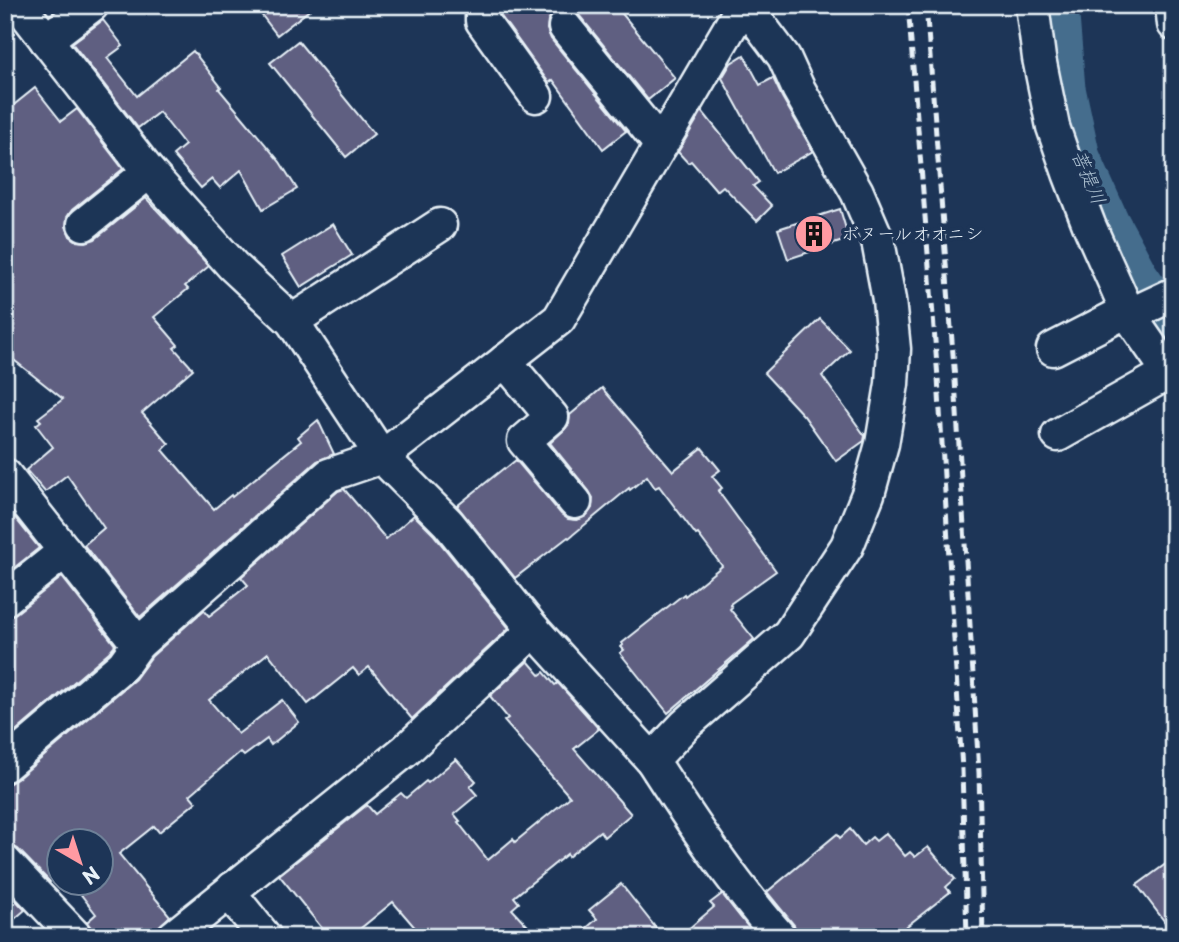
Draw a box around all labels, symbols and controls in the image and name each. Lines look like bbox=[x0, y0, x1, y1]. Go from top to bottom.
water label: 菩提川 bbox=[1066, 145, 1114, 208]
building icon: ボヌールオオニシ bbox=[793, 213, 835, 255]
place label: ボヌールオオニシ bbox=[841, 219, 983, 246]
north arrow bbox=[46, 827, 116, 897]
text: N bbox=[77, 860, 106, 892]

